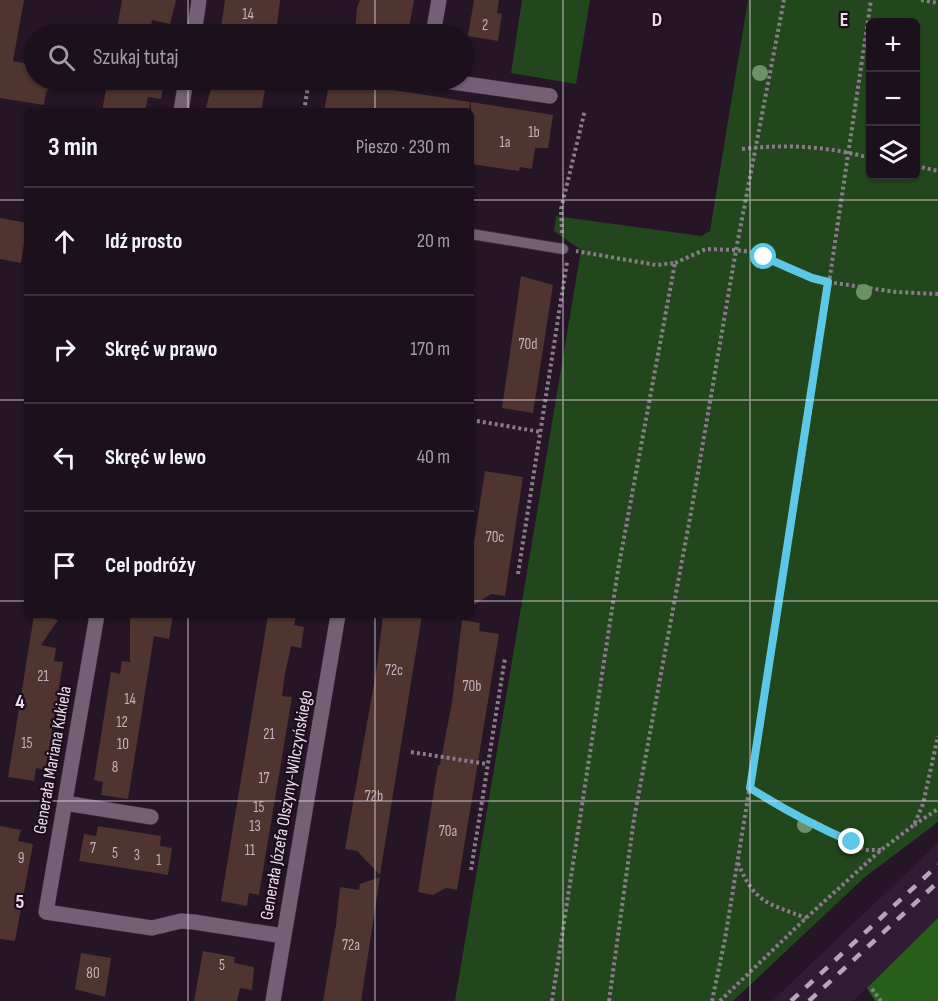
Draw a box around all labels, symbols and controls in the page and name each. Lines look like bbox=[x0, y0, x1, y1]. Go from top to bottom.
house number: 14 bbox=[242, 5, 254, 24]
text: D bbox=[652, 8, 662, 32]
text: E bbox=[840, 8, 848, 32]
house number: 2 bbox=[482, 16, 488, 35]
map controls bbox=[866, 18, 920, 180]
button: + bbox=[866, 18, 920, 72]
search box bbox=[24, 24, 474, 90]
icon: search bbox=[45, 41, 78, 74]
text: Szukaj tutaj bbox=[93, 44, 179, 71]
button: − bbox=[866, 72, 920, 126]
house number: 1b bbox=[528, 123, 540, 142]
button: layers bbox=[866, 126, 920, 180]
text: 3 min bbox=[48, 132, 98, 163]
house number: 1a bbox=[499, 133, 511, 152]
text: Pieszo · 230 m bbox=[356, 135, 450, 159]
icon: ahead bbox=[48, 225, 81, 258]
text: Idź prosto bbox=[105, 228, 182, 255]
text: 20 m bbox=[417, 229, 450, 253]
route start bbox=[750, 243, 776, 269]
icon: right bbox=[48, 333, 81, 366]
house number: 70d bbox=[519, 335, 537, 354]
text: Skręć w prawo bbox=[105, 336, 217, 363]
text: 170 m bbox=[410, 337, 450, 361]
icon: left bbox=[48, 441, 81, 474]
text: Skręć w lewo bbox=[105, 444, 206, 471]
text: 40 m bbox=[417, 445, 450, 469]
house number: 70c bbox=[486, 528, 504, 547]
icon: arrive bbox=[48, 549, 81, 582]
text: Cel podróży bbox=[105, 552, 196, 579]
house number: 72c bbox=[385, 661, 403, 680]
house number: 21 bbox=[37, 667, 49, 686]
house number: 70b bbox=[463, 677, 481, 696]
street label: Generała Mariana Kukiela bbox=[29, 684, 76, 836]
street label: Generała Józefa Olszyny-Wilczyńskiego bbox=[256, 688, 317, 922]
text: 4 bbox=[15, 690, 25, 714]
house number: 14 bbox=[124, 690, 136, 709]
house number: 12 bbox=[116, 713, 128, 732]
house number: 21 bbox=[263, 725, 275, 744]
house number: 15 bbox=[21, 734, 33, 753]
house number: 10 bbox=[117, 735, 129, 754]
house number: 8 bbox=[112, 758, 118, 777]
house number: 17 bbox=[258, 769, 270, 788]
house number: 72b bbox=[365, 787, 383, 806]
house number: 15 bbox=[253, 798, 265, 817]
house number: 13 bbox=[249, 817, 261, 836]
house number: 70a bbox=[439, 822, 457, 841]
route end bbox=[838, 828, 864, 854]
house number: 7 bbox=[90, 839, 96, 858]
house number: 11 bbox=[245, 841, 256, 860]
house number: 5 bbox=[112, 844, 118, 863]
house number: 3 bbox=[134, 846, 140, 865]
house number: 9 bbox=[18, 849, 24, 868]
house number: 1 bbox=[156, 851, 162, 870]
text: 5 bbox=[16, 890, 25, 914]
house number: 72a bbox=[342, 936, 360, 955]
house number: 5 bbox=[219, 956, 225, 975]
house number: 80 bbox=[86, 964, 100, 983]

